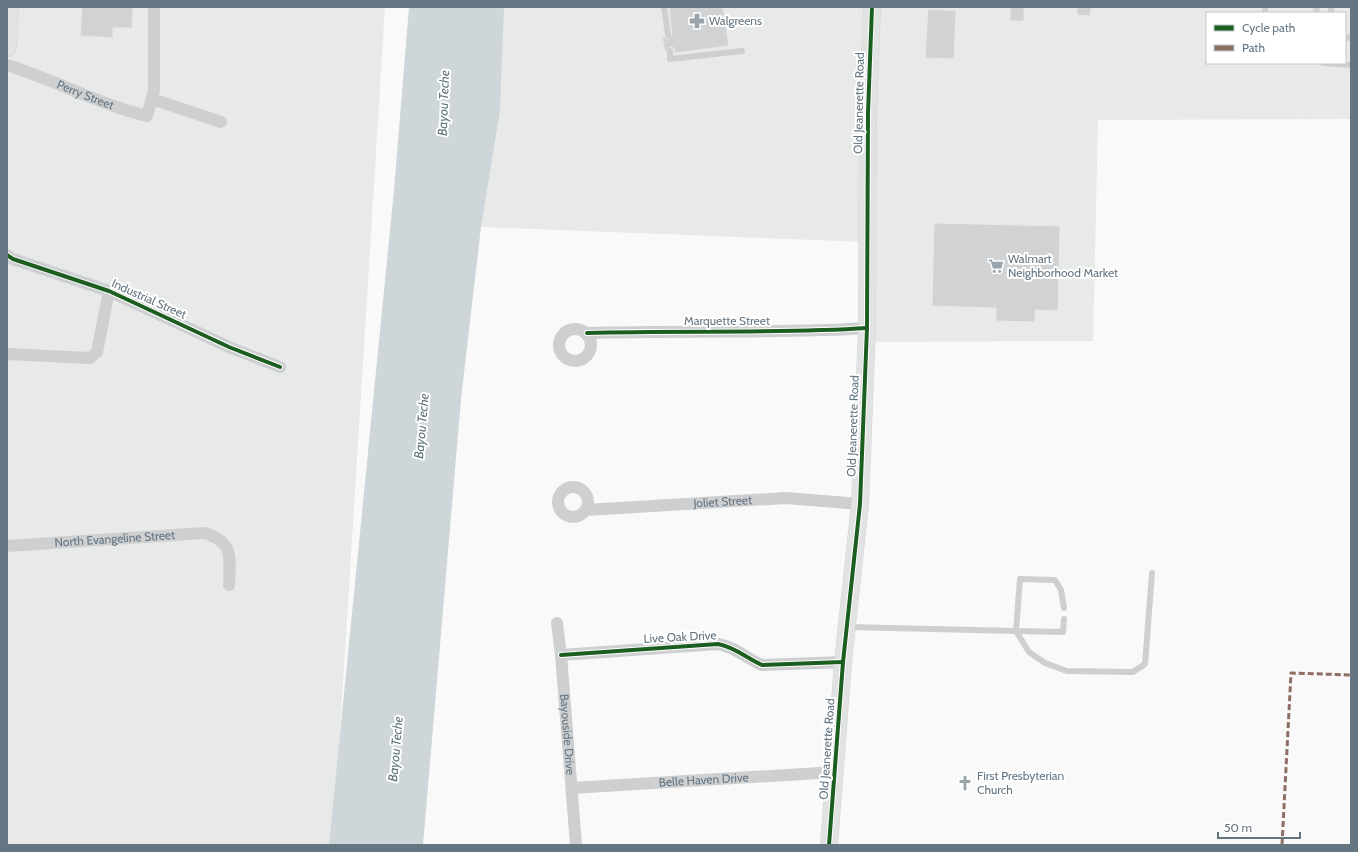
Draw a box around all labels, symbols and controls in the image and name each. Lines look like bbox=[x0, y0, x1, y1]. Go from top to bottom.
pharmacy icon: Walgreens bbox=[688, 12, 706, 30]
legend bbox=[1206, 12, 1346, 64]
place label: Walgreens bbox=[709, 13, 762, 28]
text: Cycle path bbox=[1242, 20, 1295, 35]
text: Path bbox=[1242, 40, 1265, 55]
street label: Old Jeanerette Road bbox=[850, 52, 867, 154]
water label: Bayou Teche bbox=[434, 70, 452, 136]
street label: Perry Street bbox=[55, 76, 116, 112]
place label: Walmart Neighborhood Market bbox=[1008, 251, 1118, 280]
supermarket icon: Walmart Neighborhood Market bbox=[987, 257, 1005, 275]
street label: Industrial Street bbox=[110, 275, 189, 322]
street label: Marquette Street bbox=[684, 313, 770, 328]
street label: Old Jeanerette Road bbox=[843, 375, 862, 477]
water label: Bayou Teche bbox=[410, 393, 432, 459]
street label: Joliet Street bbox=[692, 492, 752, 511]
street label: North Evangeline Street bbox=[54, 527, 175, 550]
street label: Live Oak Drive bbox=[643, 627, 717, 646]
street label: Bayouside Drive bbox=[557, 693, 578, 776]
street label: Old Jeanerette Road bbox=[815, 698, 838, 800]
water label: Bayou Teche bbox=[384, 716, 406, 782]
place label: First Presbyterian Church bbox=[977, 768, 1065, 797]
street label: Belle Haven Drive bbox=[658, 769, 749, 790]
church icon: First Presbyterian Church bbox=[956, 774, 974, 792]
scale bar bbox=[1218, 814, 1300, 840]
text: 50 m bbox=[1224, 820, 1252, 835]

